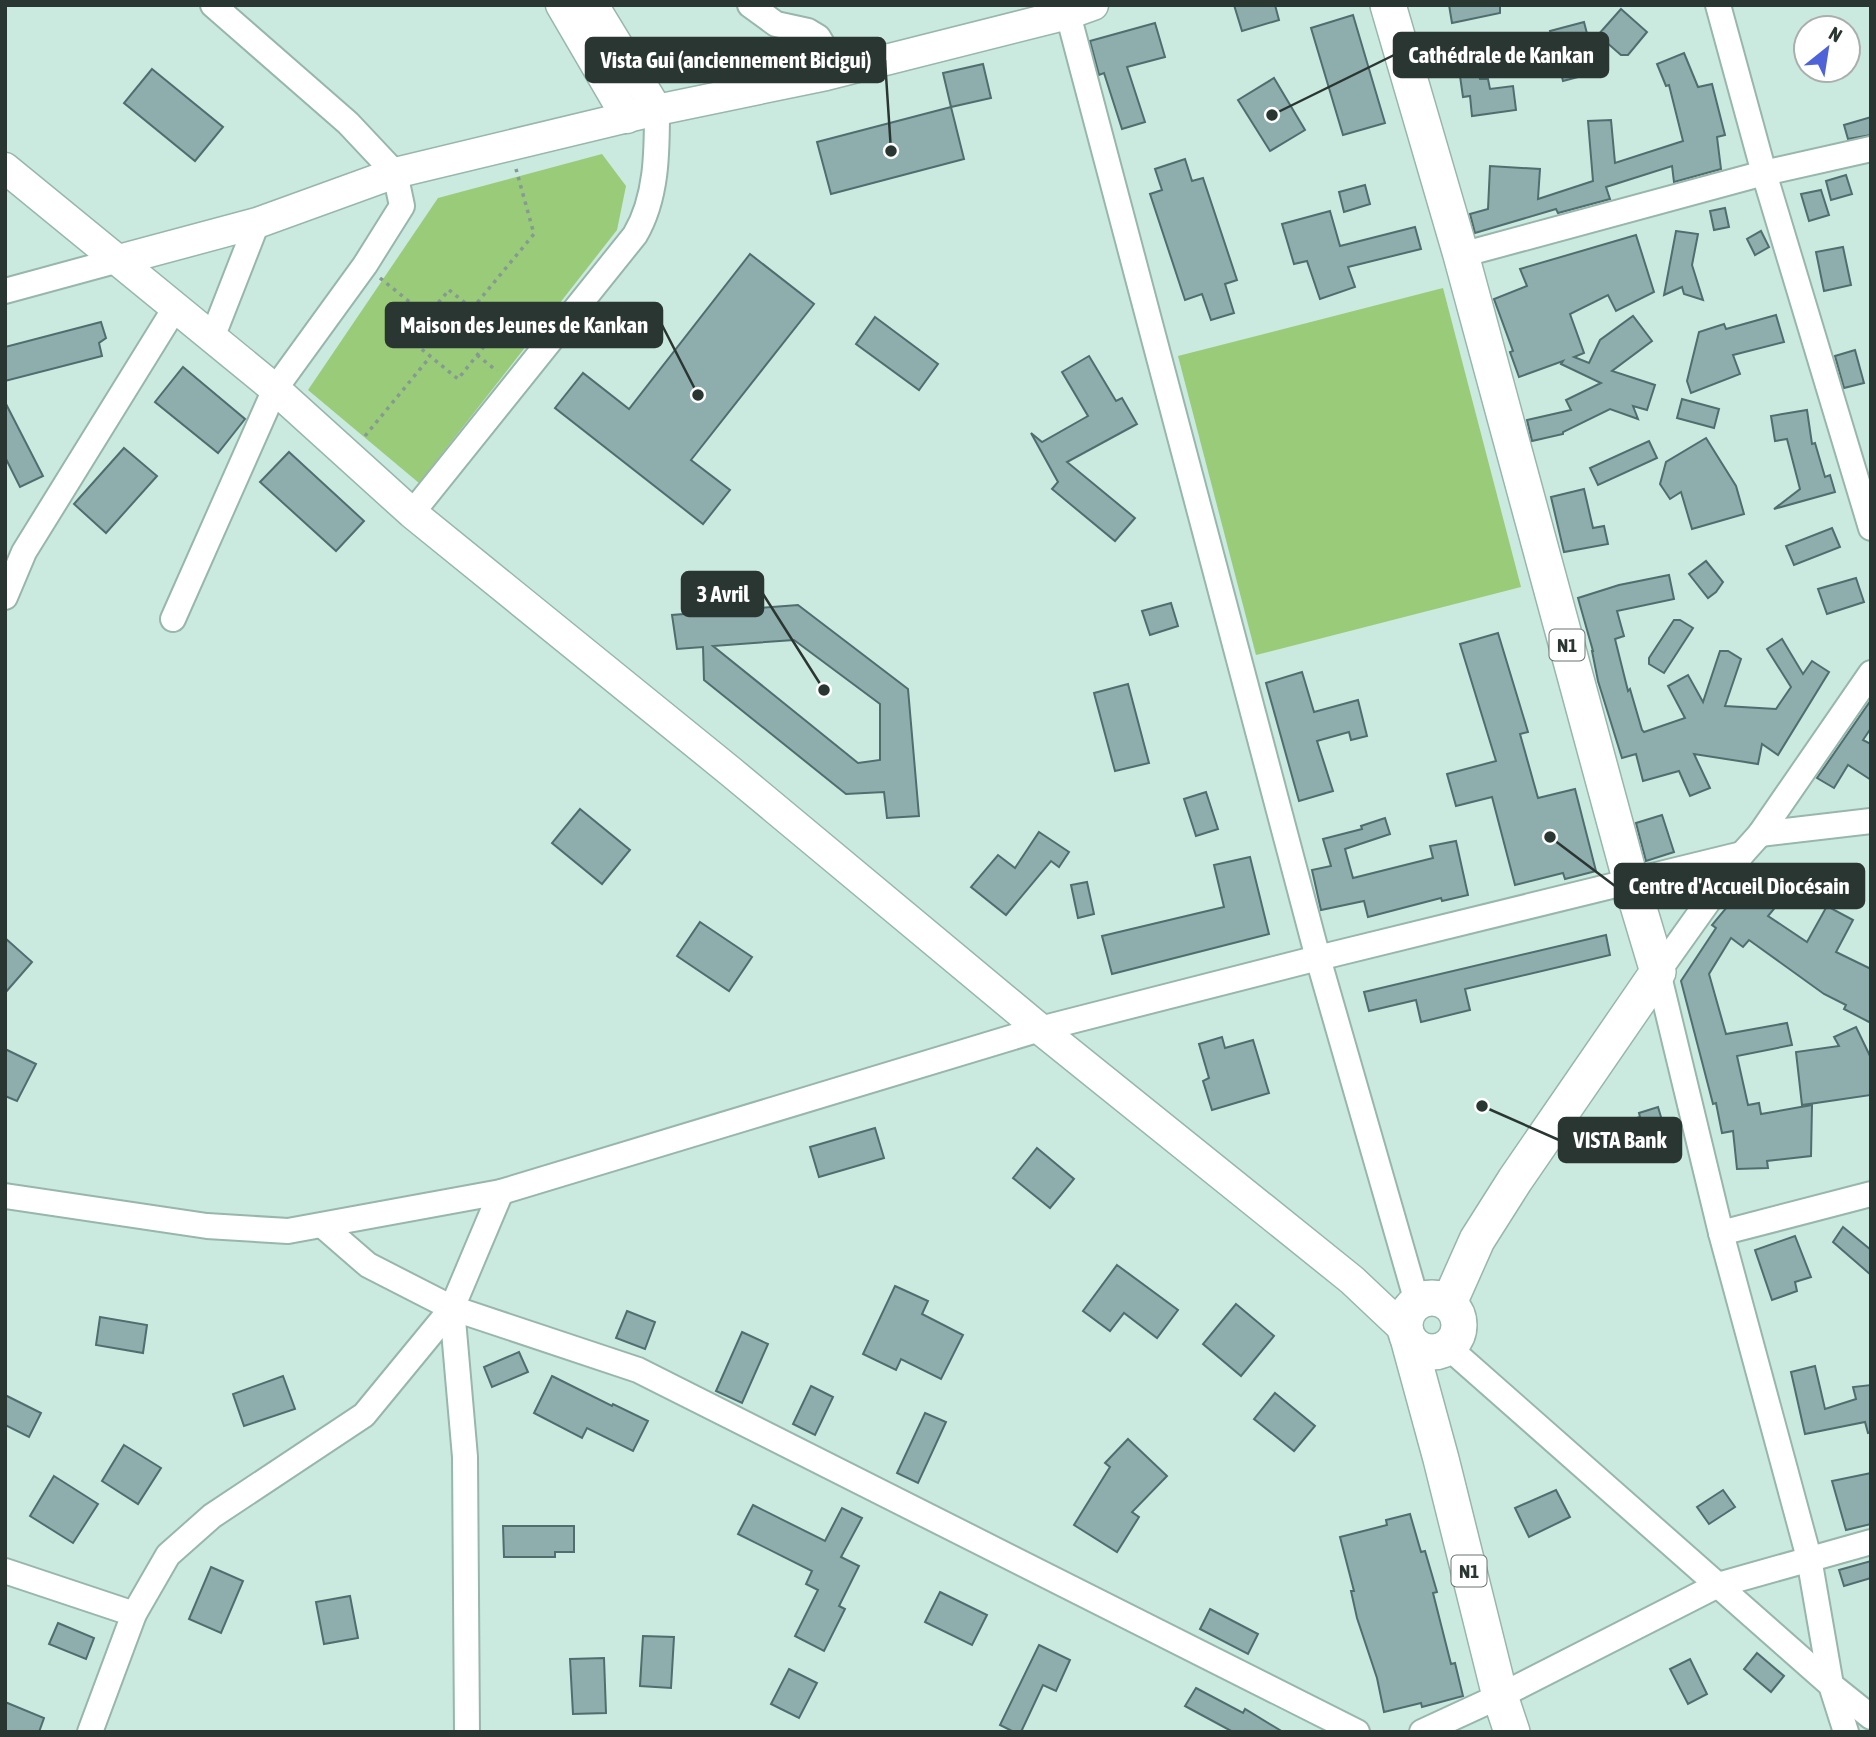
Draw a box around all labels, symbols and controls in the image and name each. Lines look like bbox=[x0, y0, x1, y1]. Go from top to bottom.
north arrow bbox=[1792, 14, 1862, 84]
text: N bbox=[1825, 22, 1846, 47]
callout: Cathédrale de Kankan bbox=[1394, 33, 1608, 77]
callout: Vista Gui (anciennement Bicigui) bbox=[586, 38, 885, 82]
text: Cathédrale de Kankan bbox=[1408, 42, 1594, 68]
text: Vista Gui (anciennement Bicigui) bbox=[600, 47, 872, 73]
callout: Maison des Jeunes de Kankan bbox=[386, 303, 662, 347]
text: Maison des Jeunes de Kankan bbox=[400, 312, 648, 338]
callout: 3 Avril bbox=[682, 572, 763, 616]
text: 3 Avril bbox=[697, 581, 750, 607]
road number: N1 bbox=[1550, 630, 1584, 660]
callout: Centre d'Accueil Diocésain bbox=[1615, 864, 1864, 908]
text: Centre d'Accueil Diocésain bbox=[1628, 873, 1850, 899]
callout: VISTA Bank bbox=[1559, 1118, 1681, 1162]
text: VISTA Bank bbox=[1572, 1127, 1668, 1153]
road number: N1 bbox=[1452, 1555, 1486, 1586]

